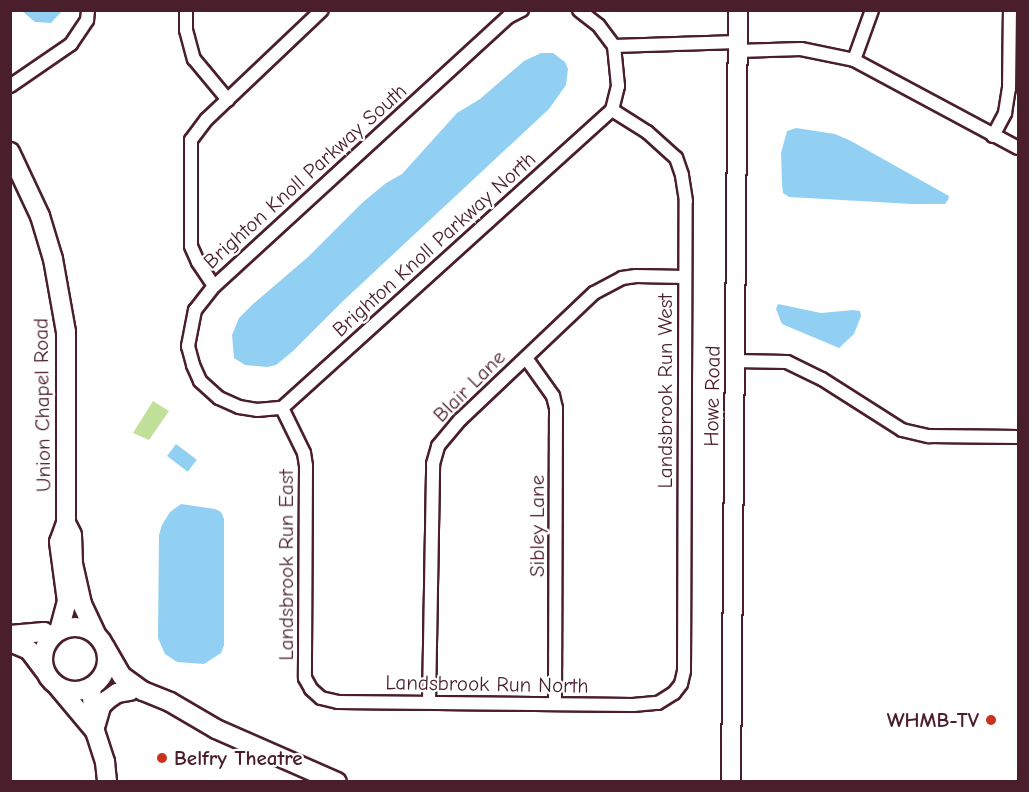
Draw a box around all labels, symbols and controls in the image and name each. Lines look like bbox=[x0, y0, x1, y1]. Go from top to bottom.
street label: Brighton Knoll Parkway South bbox=[198, 78, 412, 274]
street label: Brighton Knoll Parkway North bbox=[327, 146, 541, 342]
street label: Landsbrook Run West bbox=[652, 294, 678, 488]
street label: Union Chapel Road bbox=[28, 318, 56, 492]
street label: Blair Lane bbox=[428, 345, 510, 427]
street label: Howe Road bbox=[699, 345, 725, 447]
street label: Landsbrook Run East bbox=[273, 469, 299, 661]
street label: Sibley Lane bbox=[524, 475, 550, 577]
street label: Landsbrook Run North bbox=[385, 670, 589, 698]
place label: WHMB-TV bbox=[887, 707, 979, 733]
marker: WHMB-TV bbox=[984, 713, 998, 727]
place label: Belfry Theatre bbox=[174, 745, 302, 771]
marker: Belfry Theatre bbox=[155, 751, 169, 765]

